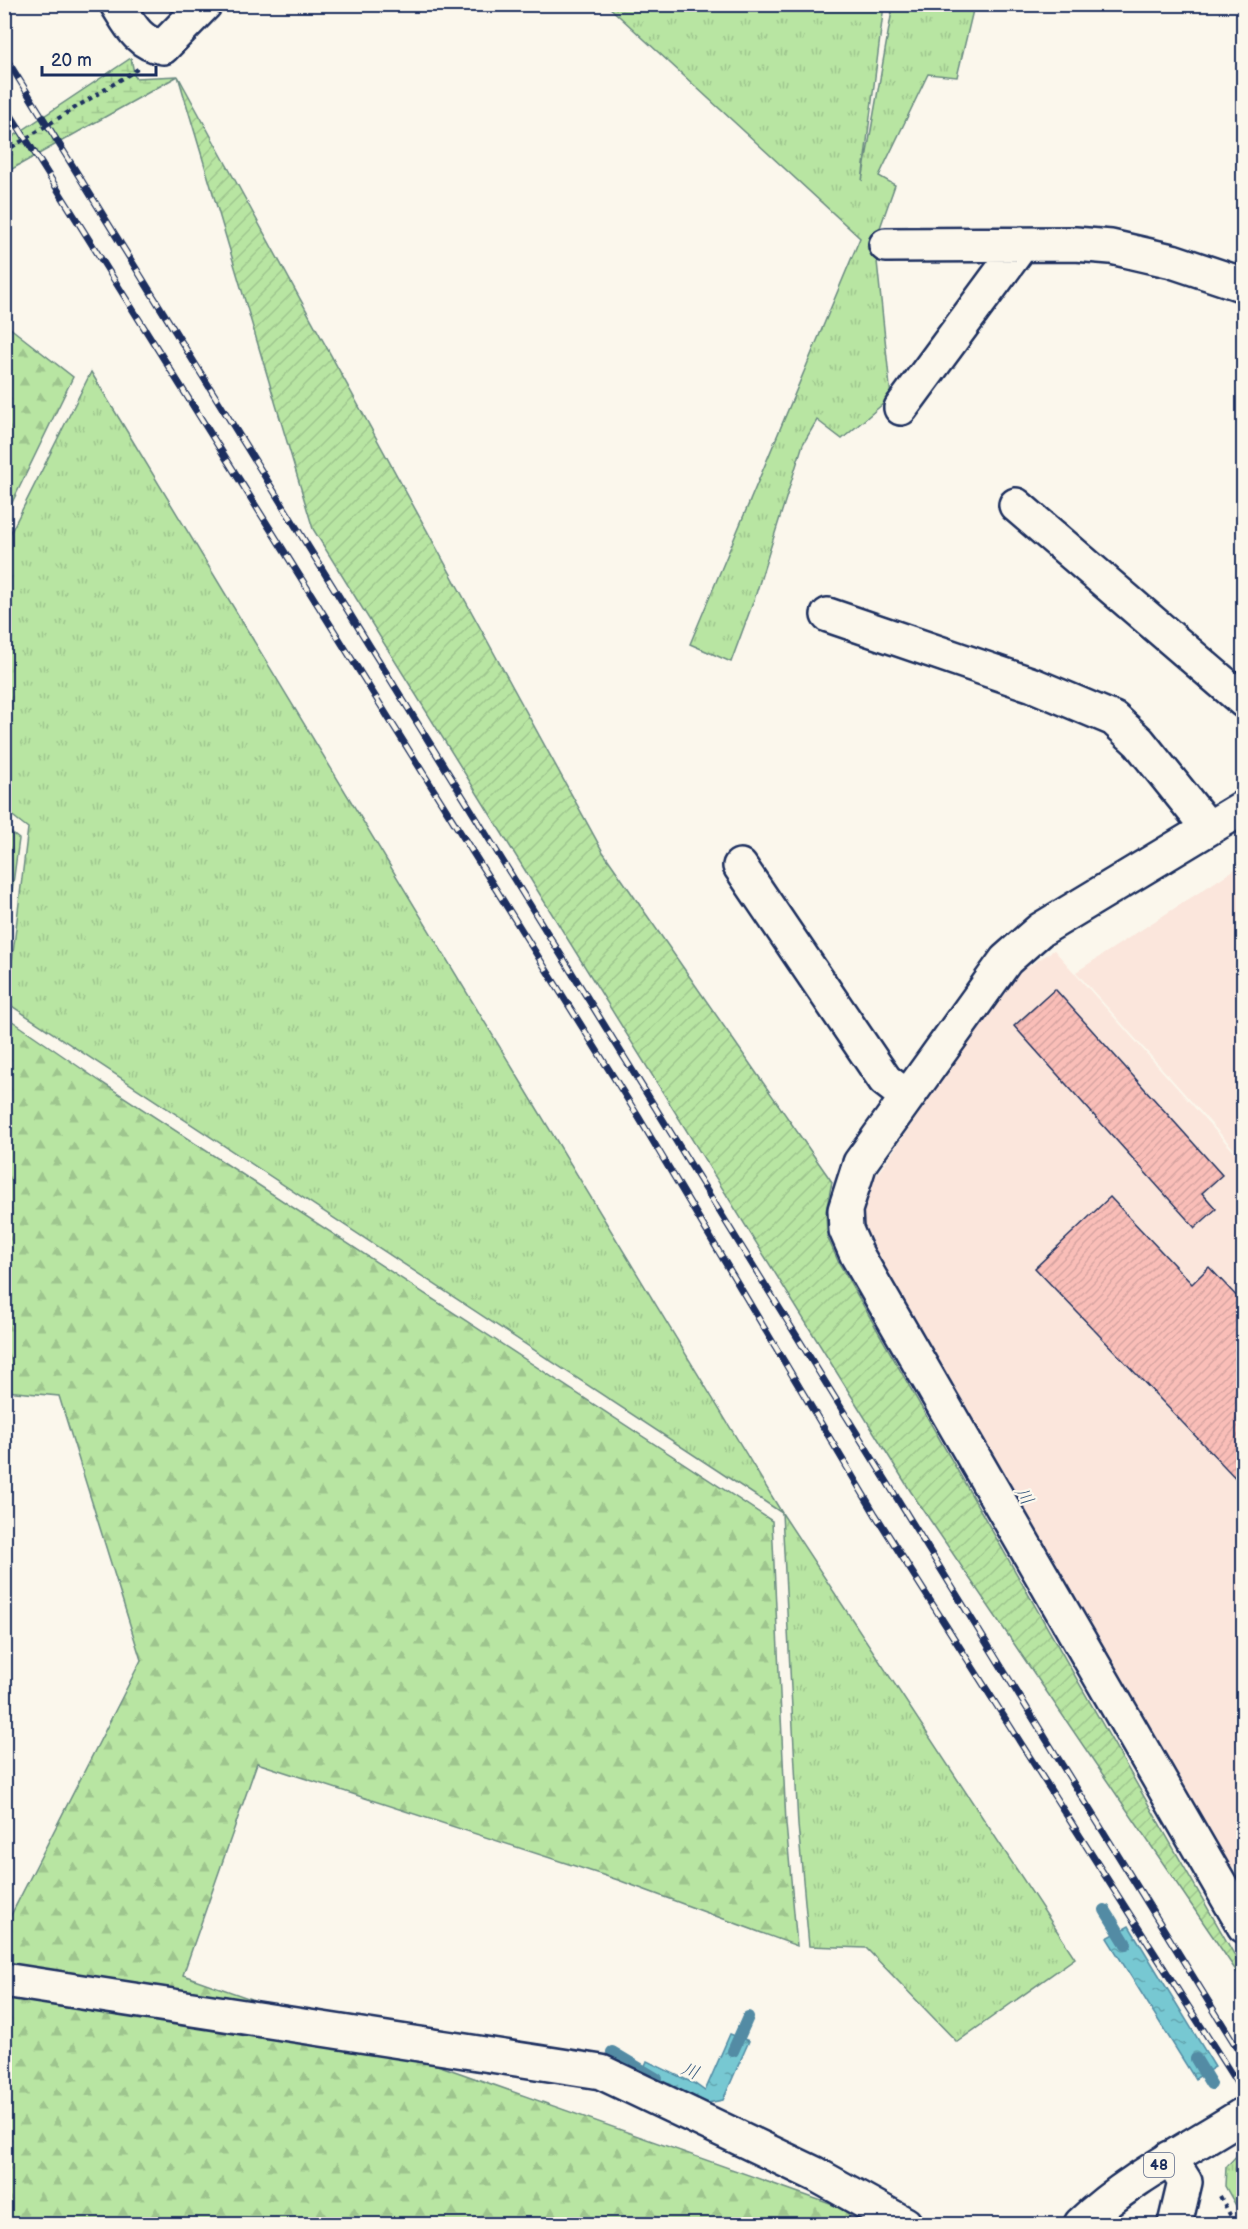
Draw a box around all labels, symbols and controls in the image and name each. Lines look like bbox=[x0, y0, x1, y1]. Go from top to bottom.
scale bar bbox=[42, 39, 156, 77]
text: 20 m bbox=[51, 50, 92, 71]
water label: 川 bbox=[1010, 1483, 1038, 1509]
water label: 川 bbox=[678, 2058, 702, 2084]
road number: 48 bbox=[1144, 2153, 1174, 2177]

